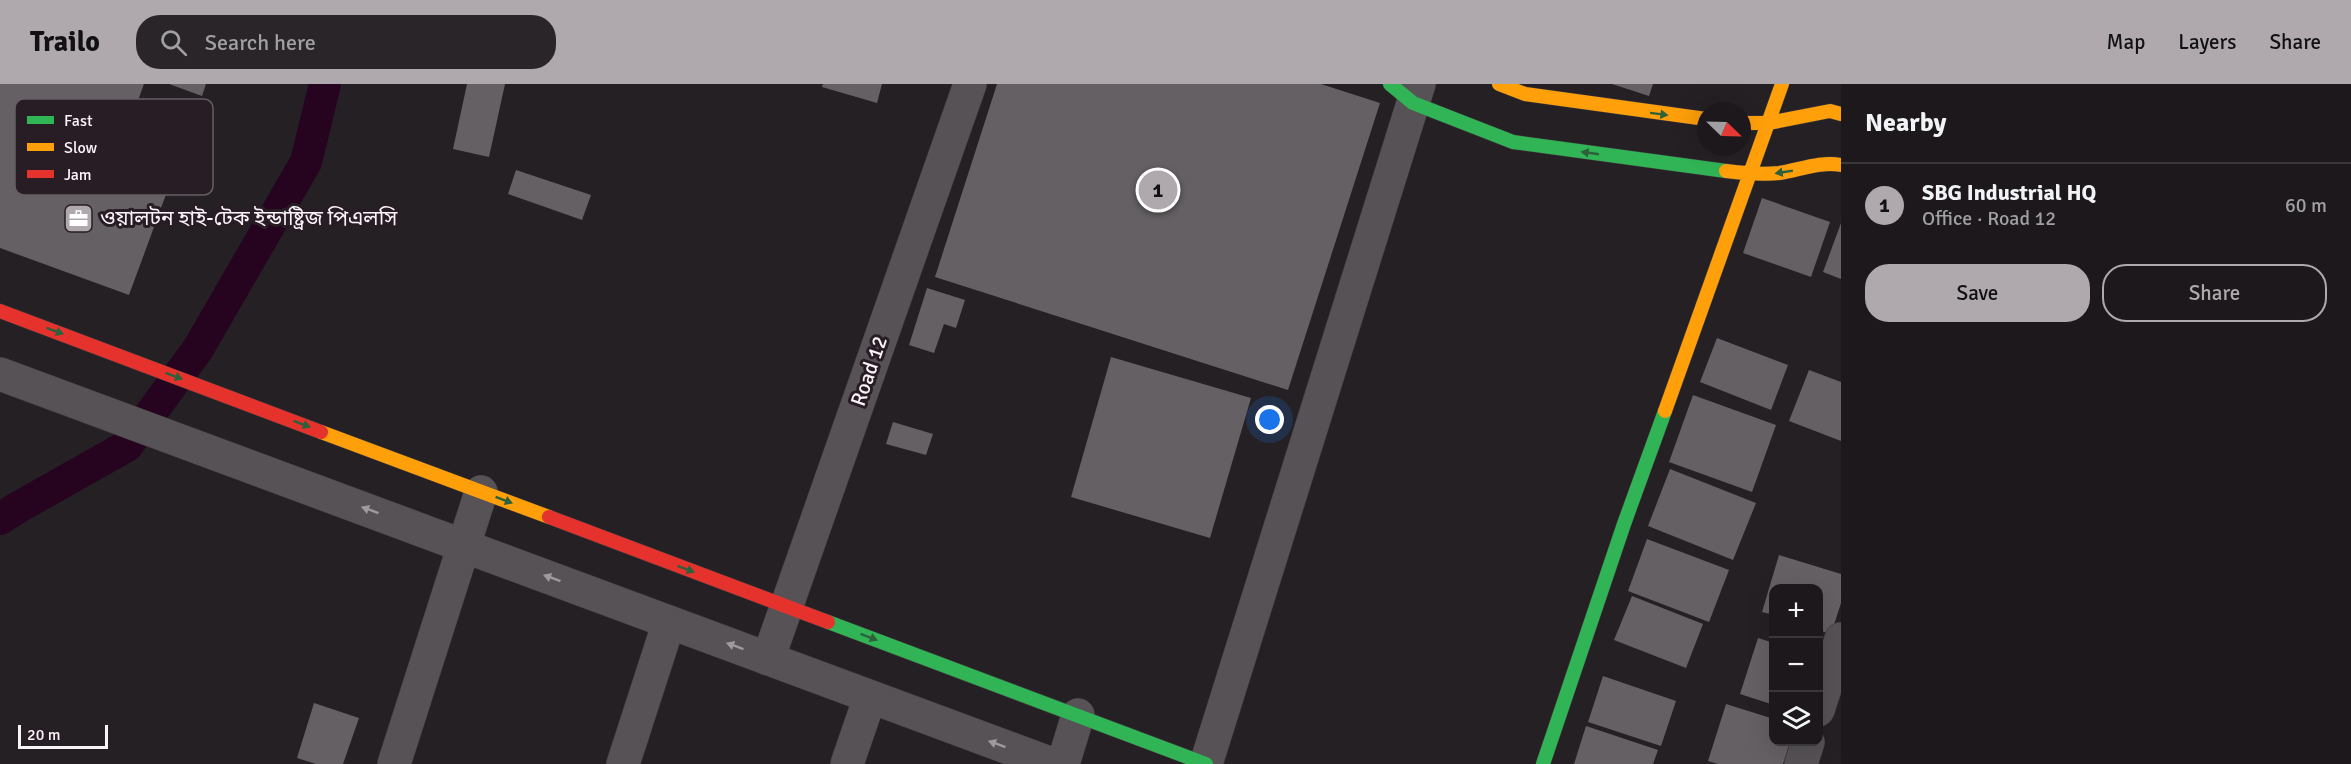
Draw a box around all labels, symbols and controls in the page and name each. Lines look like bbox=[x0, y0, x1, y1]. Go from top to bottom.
search box bbox=[136, 15, 556, 69]
text: Trailo bbox=[30, 25, 100, 59]
icon: search bbox=[157, 26, 190, 59]
text: Search here bbox=[205, 29, 316, 56]
text: Map bbox=[2107, 29, 2145, 55]
text: Layers bbox=[2178, 29, 2236, 55]
text: Share bbox=[2269, 29, 2321, 55]
legend bbox=[15, 99, 213, 195]
north arrow bbox=[1697, 102, 1751, 156]
text: Nearby bbox=[1865, 107, 1946, 139]
one-way arrow bbox=[1650, 109, 1669, 118]
text: Fast bbox=[64, 111, 93, 131]
text: Slow bbox=[64, 138, 98, 158]
one-way arrow bbox=[1581, 149, 1600, 158]
text: Jam bbox=[64, 165, 92, 185]
one-way arrow bbox=[1774, 167, 1793, 176]
pin: 1 bbox=[1138, 168, 1178, 212]
text: SBG Industrial HQ bbox=[1922, 179, 2096, 206]
text: 1 bbox=[1879, 193, 1890, 218]
text: 60 m bbox=[2285, 193, 2327, 218]
office icon: ওয়ালটন হাই-টেক ইন্ডাষ্ট্রিজ পিএলসি bbox=[63, 202, 95, 234]
place label: ওয়ালটন হাই-টেক ইন্ডাষ্ট্রিজ পিএলসি bbox=[100, 205, 398, 231]
text: Office · Road 12 bbox=[1922, 206, 2056, 231]
button: Save bbox=[1865, 264, 2090, 322]
button: Share bbox=[2102, 264, 2327, 322]
one-way arrow bbox=[46, 327, 64, 337]
street label: Road 12 bbox=[845, 333, 893, 409]
one-way arrow bbox=[166, 371, 184, 381]
your location bbox=[1255, 405, 1284, 434]
one-way arrow bbox=[293, 419, 311, 429]
one-way arrow bbox=[495, 496, 513, 505]
one-way arrow bbox=[361, 505, 379, 515]
one-way arrow bbox=[678, 564, 696, 574]
one-way arrow bbox=[543, 573, 561, 583]
map controls bbox=[1769, 584, 1823, 746]
button: + bbox=[1769, 584, 1823, 638]
one-way arrow bbox=[860, 633, 878, 642]
button: − bbox=[1769, 638, 1823, 692]
one-way arrow bbox=[726, 641, 744, 651]
button: layers bbox=[1769, 692, 1823, 746]
scale bar bbox=[18, 722, 108, 750]
text: 20 m bbox=[27, 725, 61, 745]
one-way arrow bbox=[988, 738, 1006, 748]

